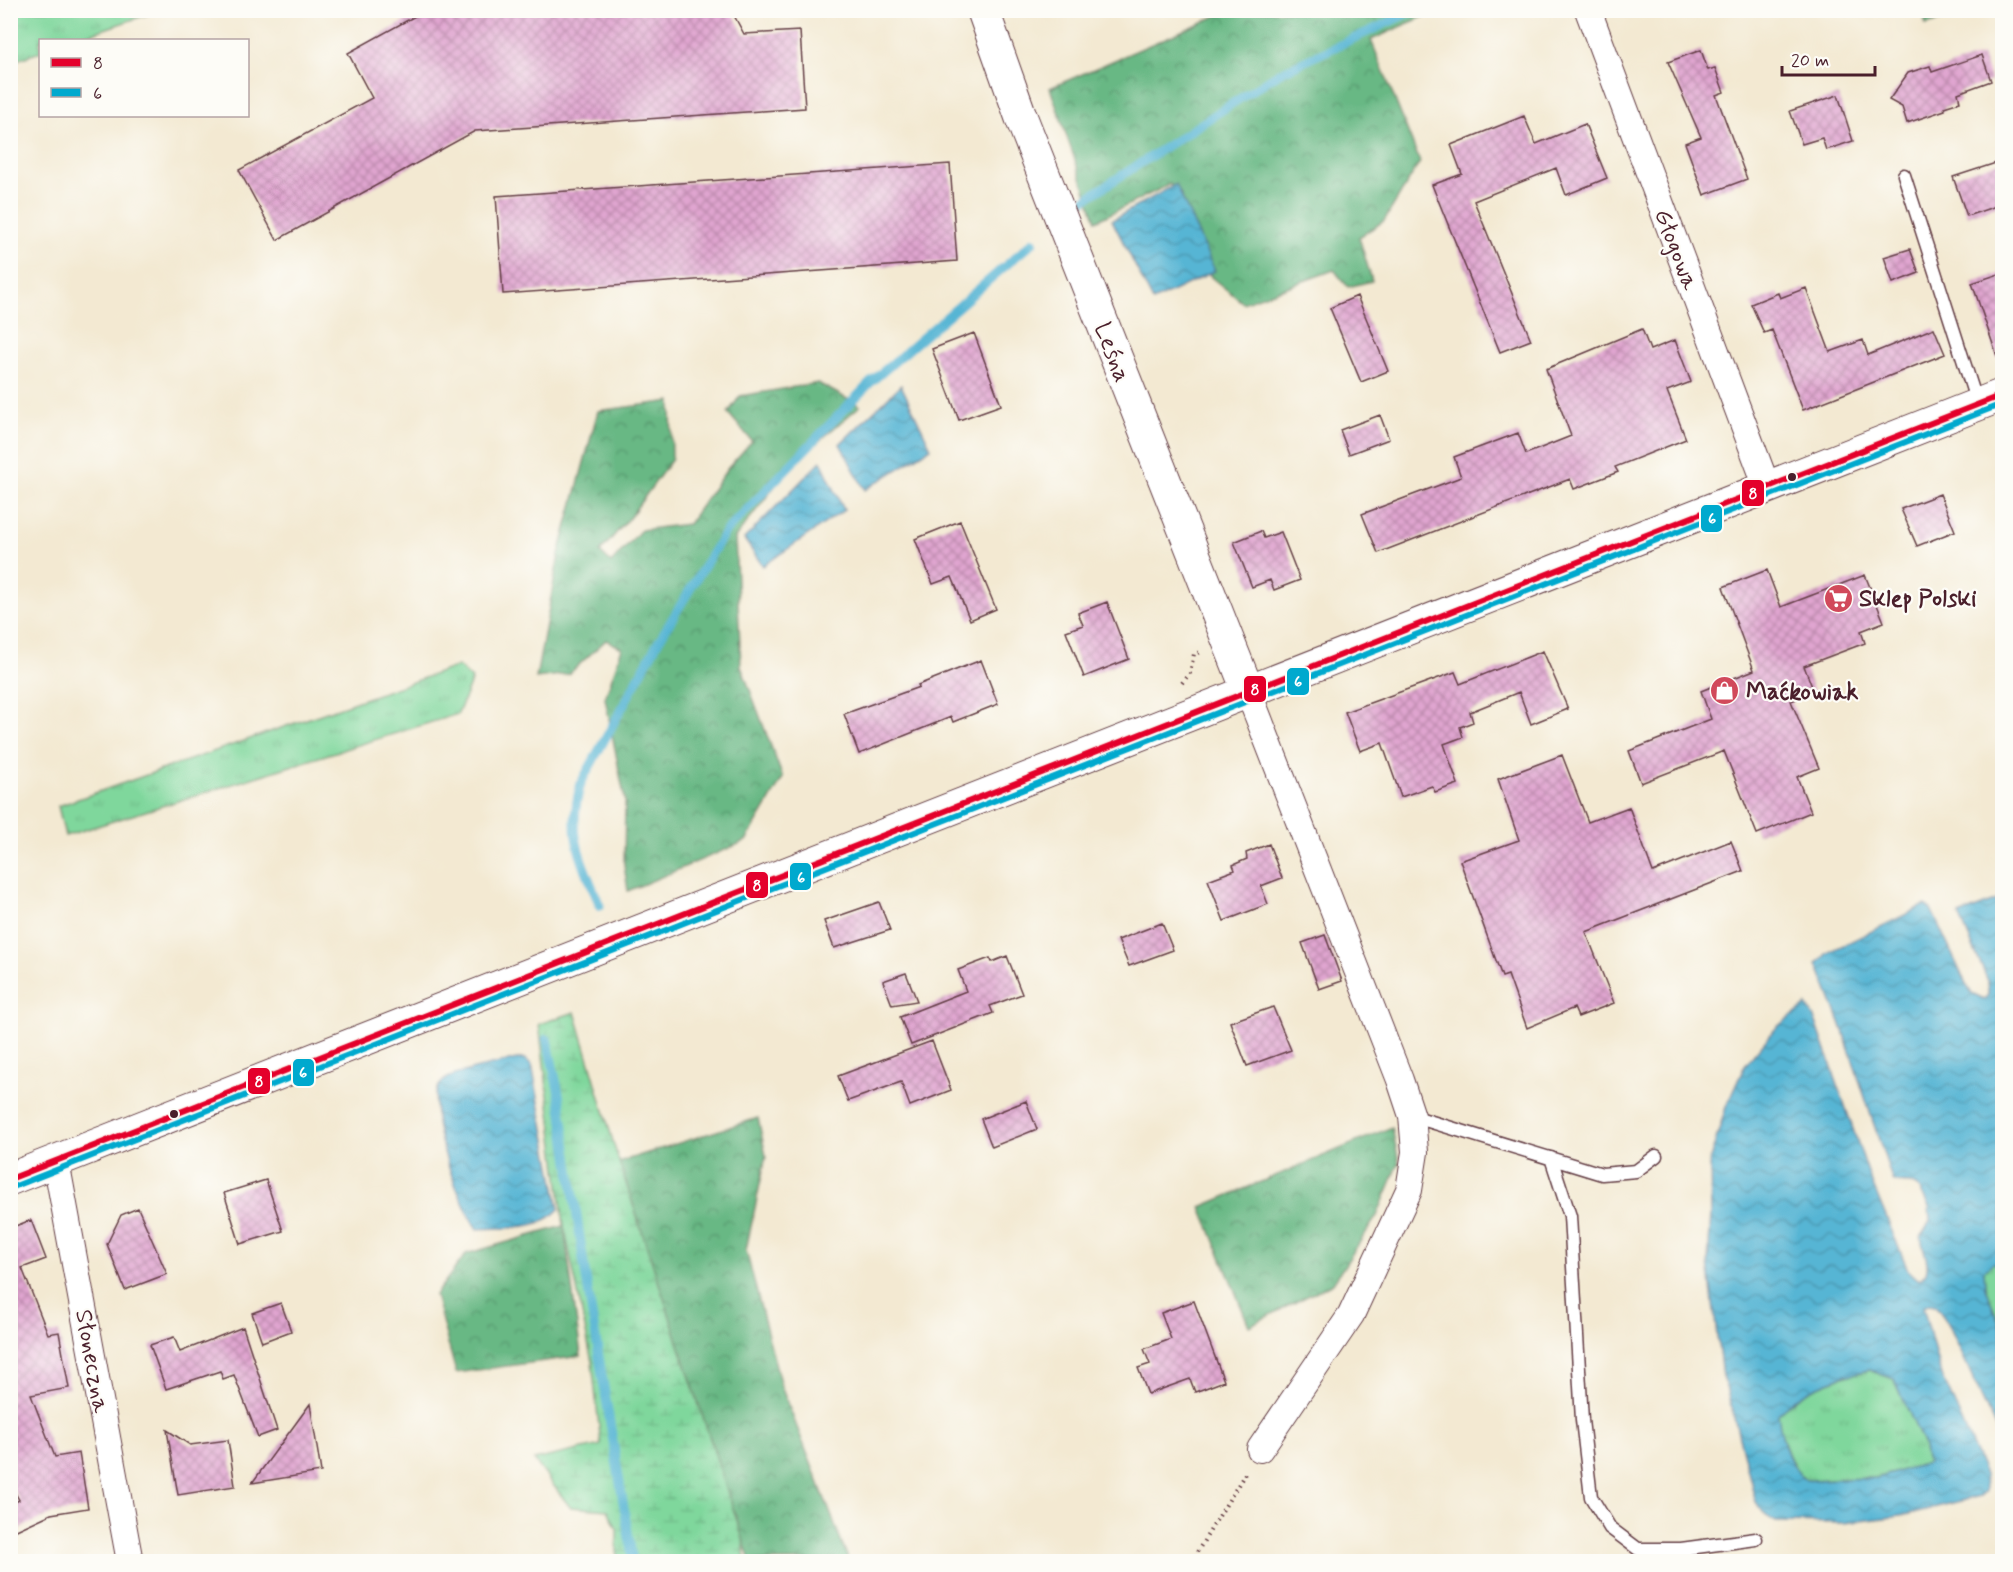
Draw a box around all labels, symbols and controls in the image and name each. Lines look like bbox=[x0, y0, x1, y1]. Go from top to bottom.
legend bbox=[39, 39, 249, 117]
scale bar bbox=[1782, 39, 1875, 77]
text: 20 m bbox=[1791, 49, 1829, 73]
text: 8 bbox=[93, 52, 103, 76]
text: 6 bbox=[93, 82, 102, 106]
street label: Głogowa bbox=[1646, 205, 1705, 295]
street label: Leśna bbox=[1086, 318, 1137, 387]
unlabelled marker bbox=[1786, 471, 1798, 483]
line badge: 8 bbox=[1741, 479, 1765, 507]
text: 8 bbox=[1748, 484, 1758, 505]
line badge: 6 bbox=[1700, 504, 1723, 533]
text: 6 bbox=[1708, 509, 1716, 530]
supermarket icon: Sklep Polski bbox=[1822, 582, 1854, 614]
place label: Sklep Polski bbox=[1859, 584, 1977, 615]
line badge: 6 bbox=[1286, 667, 1310, 696]
text: 6 bbox=[1294, 672, 1302, 693]
line badge: 8 bbox=[1243, 675, 1267, 703]
shop icon: Maćkowiak bbox=[1709, 675, 1741, 707]
place label: Maćkowiak bbox=[1746, 677, 1858, 708]
text: 8 bbox=[1250, 680, 1260, 701]
line badge: 6 bbox=[789, 862, 812, 891]
text: 6 bbox=[797, 868, 805, 889]
line badge: 8 bbox=[745, 871, 769, 899]
text: 8 bbox=[752, 876, 762, 897]
line badge: 6 bbox=[292, 1058, 315, 1087]
text: 6 bbox=[299, 1063, 307, 1084]
line badge: 8 bbox=[247, 1067, 271, 1095]
text: 8 bbox=[254, 1072, 264, 1093]
unlabelled marker bbox=[168, 1108, 180, 1120]
street label: Słoneczna bbox=[67, 1307, 116, 1416]

